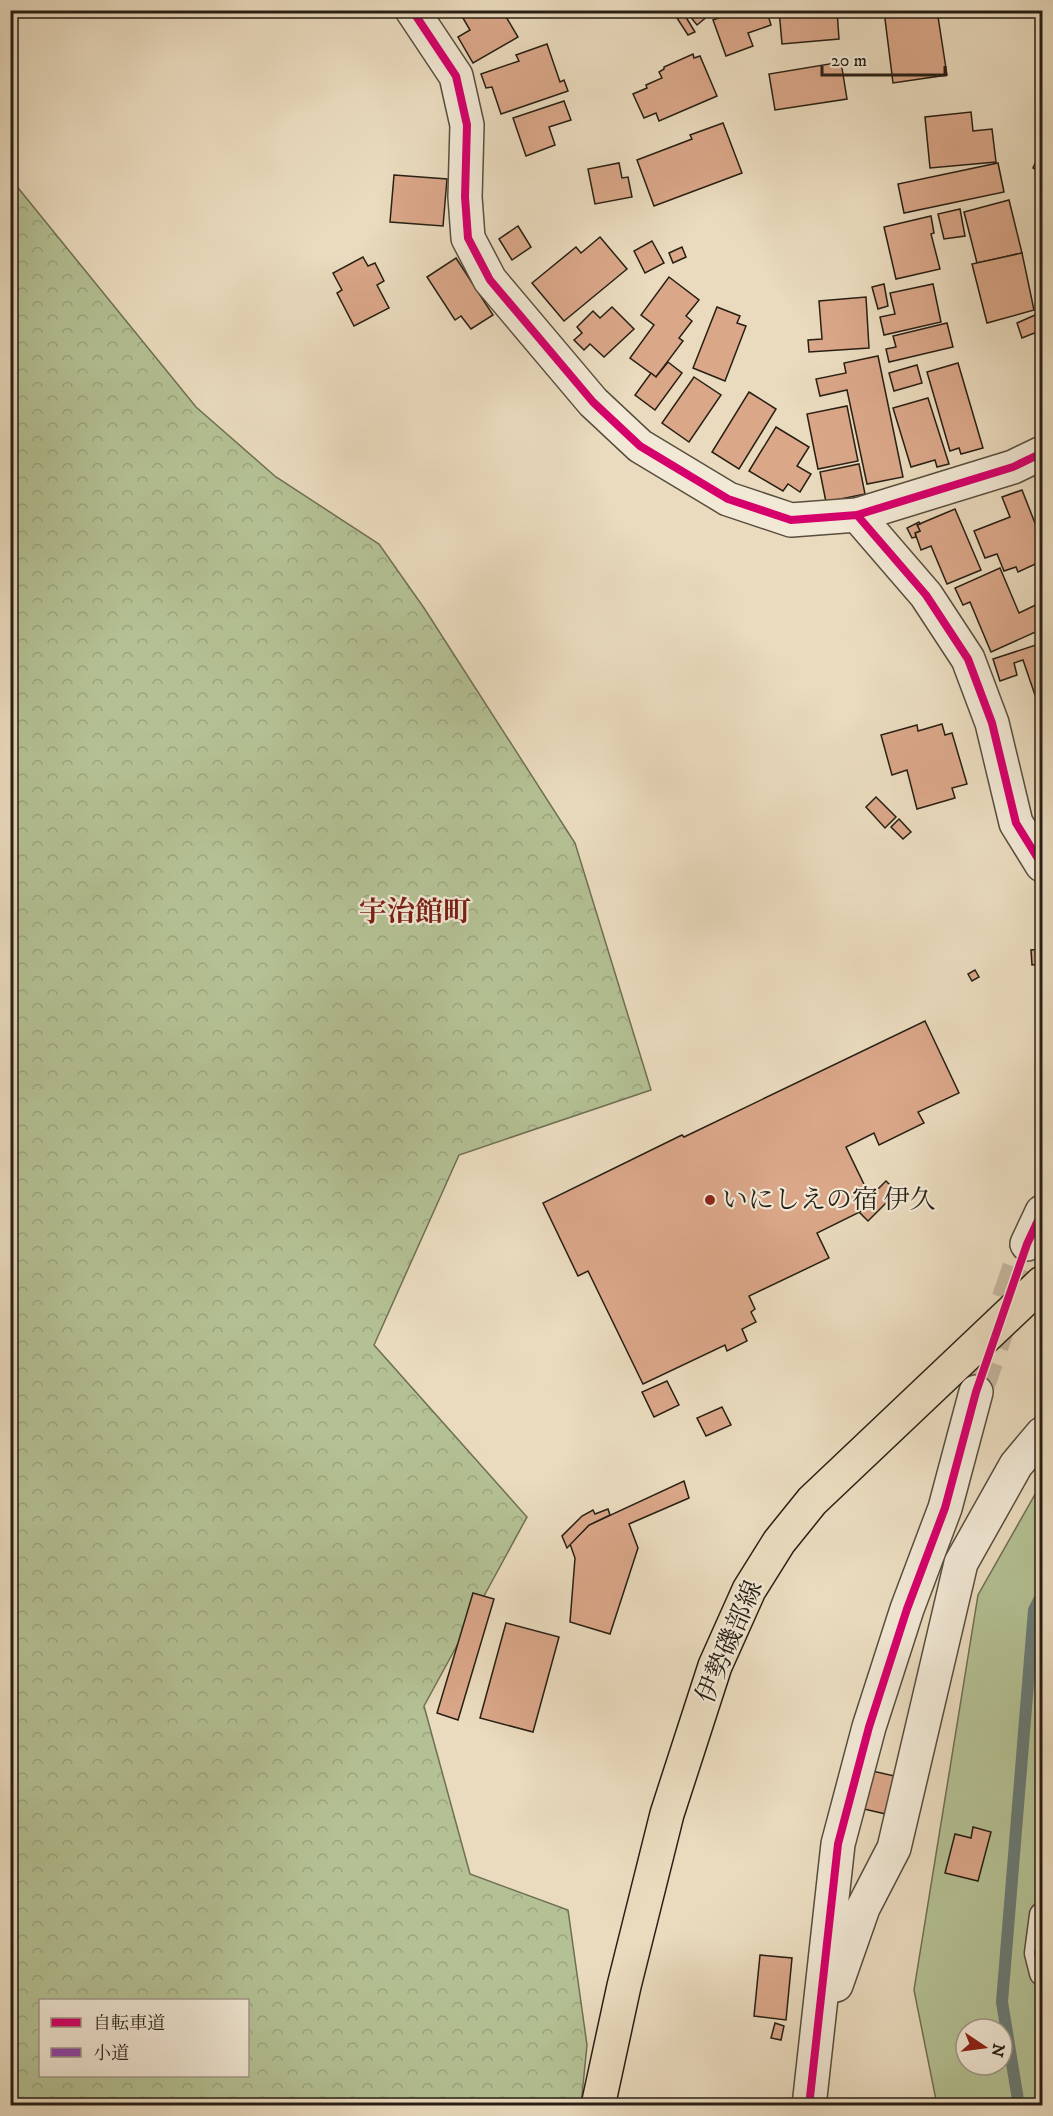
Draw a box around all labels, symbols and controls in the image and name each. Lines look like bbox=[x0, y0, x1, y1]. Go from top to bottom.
scale bar bbox=[822, 39, 945, 77]
text: 20 m bbox=[831, 50, 867, 72]
district label: 宇治館町 bbox=[359, 895, 471, 930]
place label: いにしえの宿 伊久 bbox=[722, 1184, 936, 1217]
marker: いにしえの宿 伊久 bbox=[703, 1193, 717, 1207]
street label: 伊勢磯部線 bbox=[689, 1576, 771, 1708]
legend bbox=[39, 1999, 249, 2077]
text: 自転車道 bbox=[93, 2013, 165, 2035]
north arrow bbox=[954, 2017, 1014, 2077]
text: N bbox=[986, 2041, 1009, 2059]
text: 小道 bbox=[93, 2043, 129, 2065]

